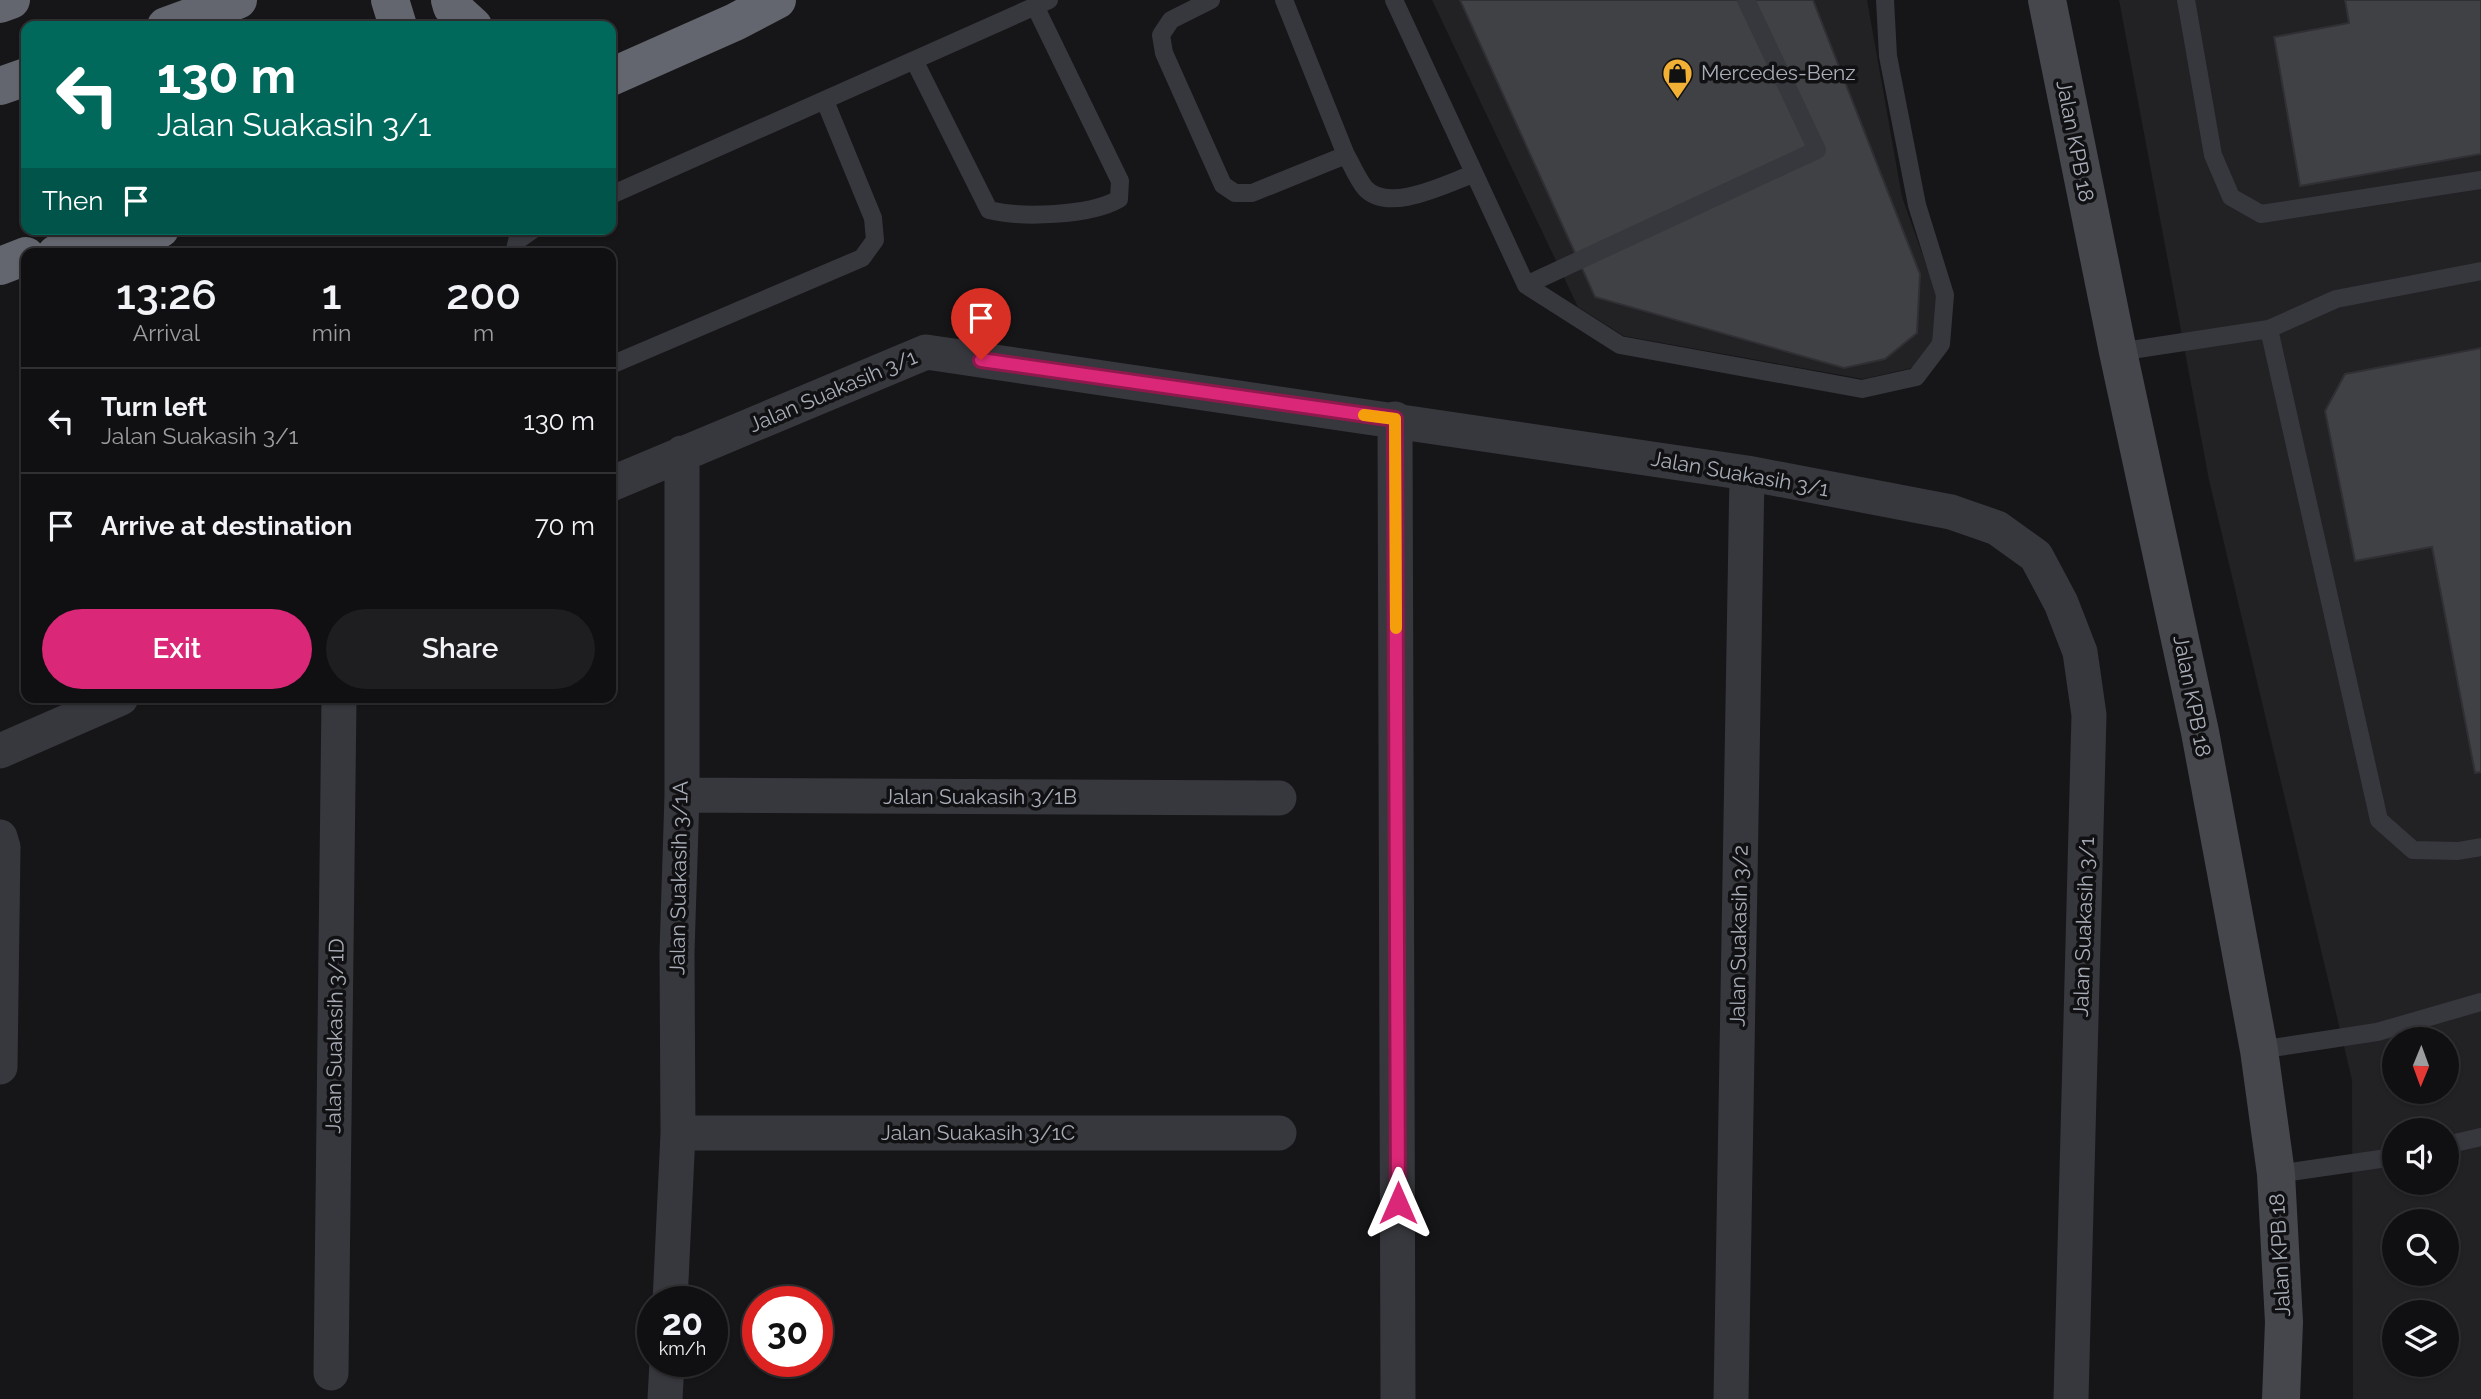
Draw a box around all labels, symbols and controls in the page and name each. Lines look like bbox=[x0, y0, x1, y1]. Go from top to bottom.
text: 130 m bbox=[157, 47, 296, 104]
icon: left bbox=[42, 49, 133, 140]
shop icon: Mercedes-Benz bbox=[1661, 56, 1695, 100]
place label: Mercedes-Benz bbox=[1701, 60, 1856, 85]
street label: Jalan KPB 18 bbox=[2051, 78, 2100, 204]
text: Jalan Suakasih 3/1 bbox=[157, 106, 431, 143]
icon: arrive bbox=[117, 182, 155, 220]
text: Then bbox=[42, 186, 103, 216]
text: 13:26 bbox=[116, 270, 217, 319]
text: 1 bbox=[322, 270, 341, 319]
text: 200 bbox=[446, 270, 521, 319]
pin bbox=[951, 288, 1011, 360]
icon: arrive bbox=[962, 299, 1000, 337]
text: Arrival bbox=[133, 319, 200, 346]
text: min bbox=[312, 319, 351, 346]
text: m bbox=[473, 319, 494, 346]
street label: Jalan Suakasih 3/1 bbox=[745, 344, 921, 437]
text: Turn left bbox=[101, 392, 207, 422]
icon: left bbox=[42, 402, 80, 440]
text: 130 m bbox=[524, 406, 595, 436]
text: Jalan Suakasih 3/1 bbox=[101, 422, 298, 449]
street label: Jalan Suakasih 3/1 bbox=[1649, 446, 1831, 501]
icon: arrive bbox=[42, 507, 80, 545]
text: Arrive at destination bbox=[101, 511, 352, 541]
text: 70 m bbox=[535, 511, 595, 541]
button: Exit bbox=[42, 609, 312, 689]
button: Share bbox=[326, 609, 595, 689]
street label: Jalan KPB 18 bbox=[2168, 633, 2217, 759]
street label: Jalan Suakasih 3/1A bbox=[664, 781, 693, 975]
street label: Jalan Suakasih 3/1B bbox=[883, 784, 1077, 809]
street label: Jalan Suakasih 3/1 bbox=[2068, 837, 2099, 1017]
street label: Jalan Suakasih 3/2 bbox=[1724, 845, 1753, 1027]
street label: Jalan Suakasih 3/1D bbox=[320, 938, 349, 1134]
north arrow bbox=[2382, 1027, 2459, 1104]
map controls bbox=[2382, 1027, 2459, 1377]
button: sound bbox=[2382, 1118, 2459, 1195]
street label: Jalan Suakasih 3/1C bbox=[881, 1120, 1075, 1145]
position arrow bbox=[1361, 1166, 1435, 1240]
street label: Jalan KPB 18 bbox=[2264, 1193, 2295, 1317]
button: search bbox=[2382, 1209, 2459, 1286]
speed limit sign: 30 bbox=[742, 1286, 833, 1377]
button: layers bbox=[2382, 1300, 2459, 1377]
text: 20 bbox=[662, 1302, 703, 1343]
text: km/h bbox=[659, 1338, 706, 1359]

